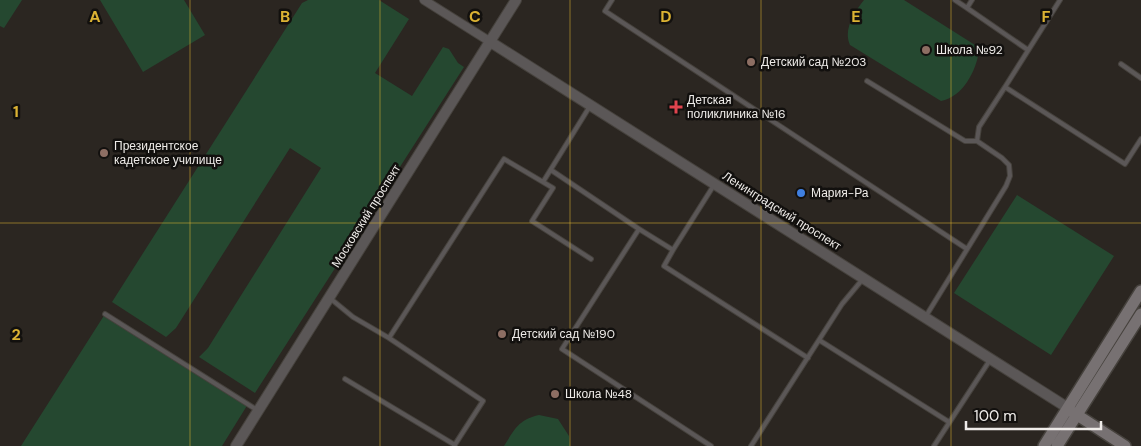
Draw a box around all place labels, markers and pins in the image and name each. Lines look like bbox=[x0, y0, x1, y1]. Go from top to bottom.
place label: Школа №92 bbox=[936, 42, 1003, 58]
marker: Школа №92 bbox=[920, 44, 932, 56]
place label: Детский сад №203 bbox=[761, 54, 866, 70]
marker: Детский сад №203 bbox=[745, 56, 757, 68]
place label: Детская поликлиника №16 bbox=[687, 92, 786, 122]
marker: Детская поликлиника №16 bbox=[669, 100, 683, 114]
place label: Президентское кадетское училище bbox=[114, 138, 222, 168]
marker: Президентское кадетское училище bbox=[98, 147, 110, 159]
place label: Мария-Ра bbox=[811, 185, 869, 201]
marker: Мария-Ра bbox=[795, 187, 807, 199]
place label: Детский сад №190 bbox=[512, 326, 615, 342]
marker: Детский сад №190 bbox=[496, 328, 508, 340]
place label: Школа №48 bbox=[565, 386, 632, 402]
marker: Школа №48 bbox=[549, 388, 561, 400]

